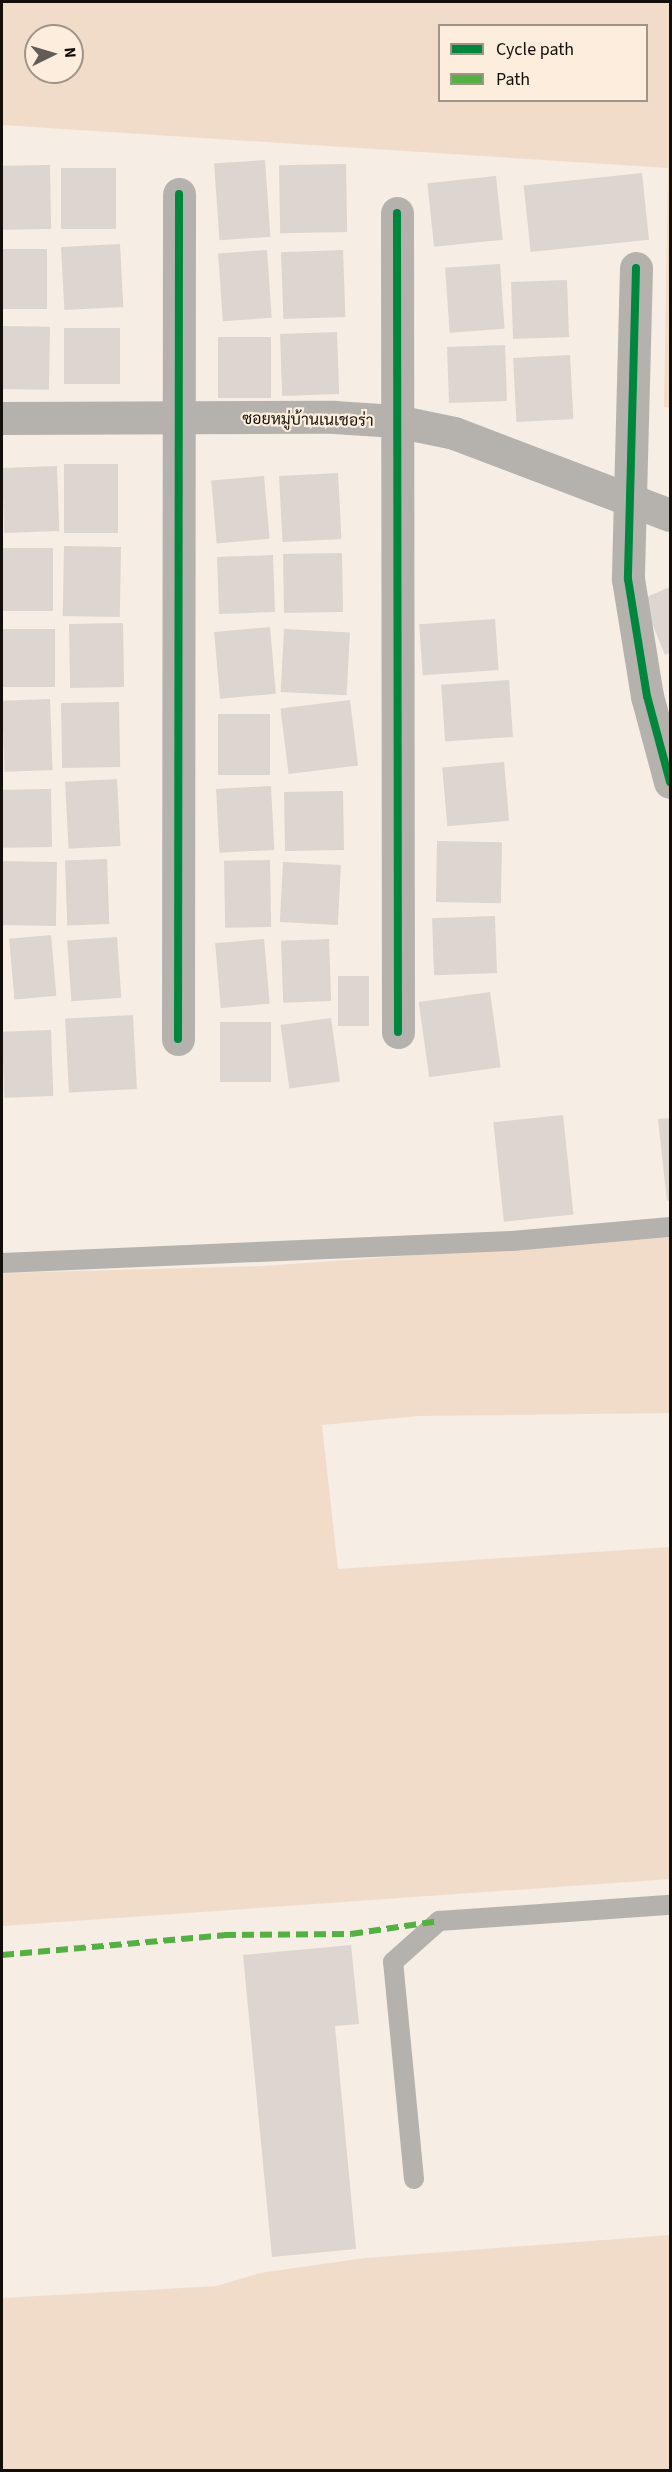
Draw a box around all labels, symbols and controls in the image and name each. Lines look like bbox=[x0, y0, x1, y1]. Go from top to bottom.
north arrow bbox=[24, 24, 84, 84]
legend bbox=[438, 24, 648, 102]
text: Cycle path bbox=[496, 37, 574, 62]
text: N bbox=[59, 46, 81, 59]
text: Path bbox=[496, 67, 530, 92]
street label: ซอยหมู่บ้านเนเชอร่า bbox=[242, 409, 374, 431]

